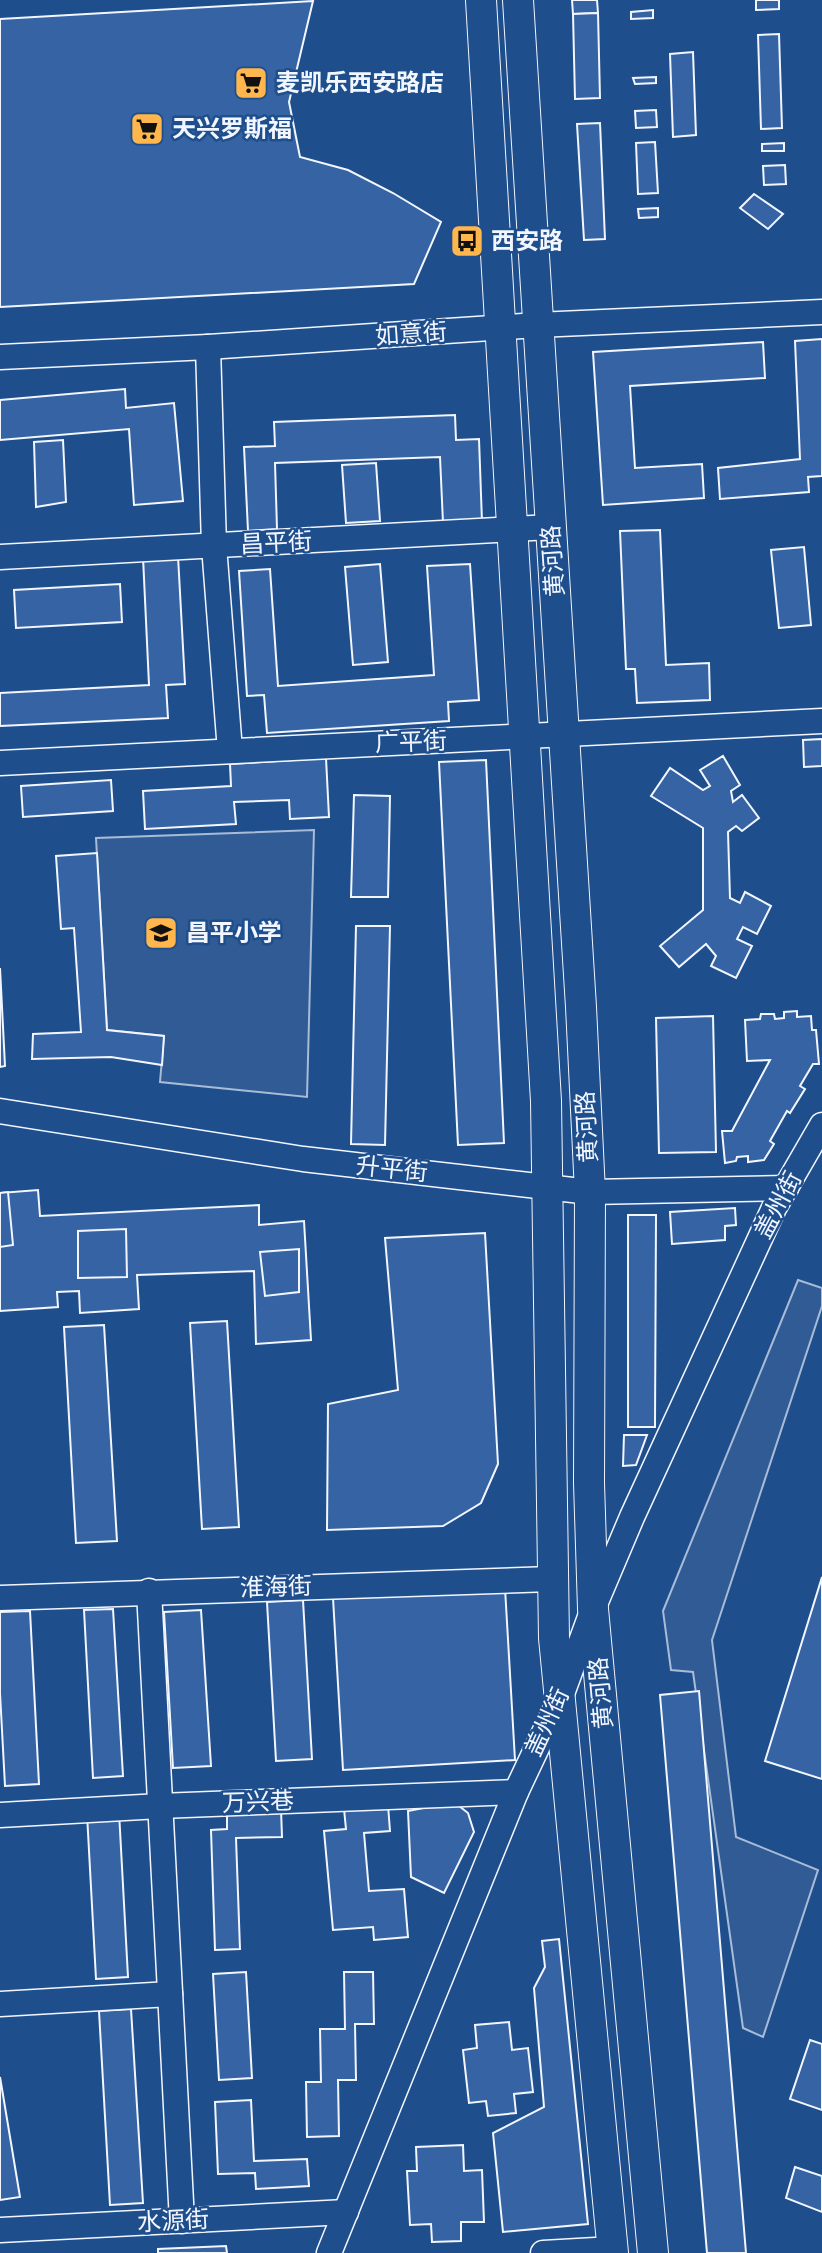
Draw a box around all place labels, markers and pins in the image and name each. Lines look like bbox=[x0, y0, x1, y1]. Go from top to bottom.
supermarket icon: 麦凯乐西安路店 bbox=[232, 64, 270, 102]
place label: 麦凯乐西安路店 bbox=[276, 69, 444, 97]
supermarket icon: 天兴罗斯福 bbox=[128, 110, 166, 148]
place label: 天兴罗斯福 bbox=[172, 115, 292, 143]
bus stop icon: 西安路 bbox=[448, 222, 486, 260]
place label: 西安路 bbox=[491, 227, 563, 255]
school or university icon: 昌平小学 bbox=[142, 914, 180, 952]
place label: 昌平小学 bbox=[186, 919, 282, 947]

